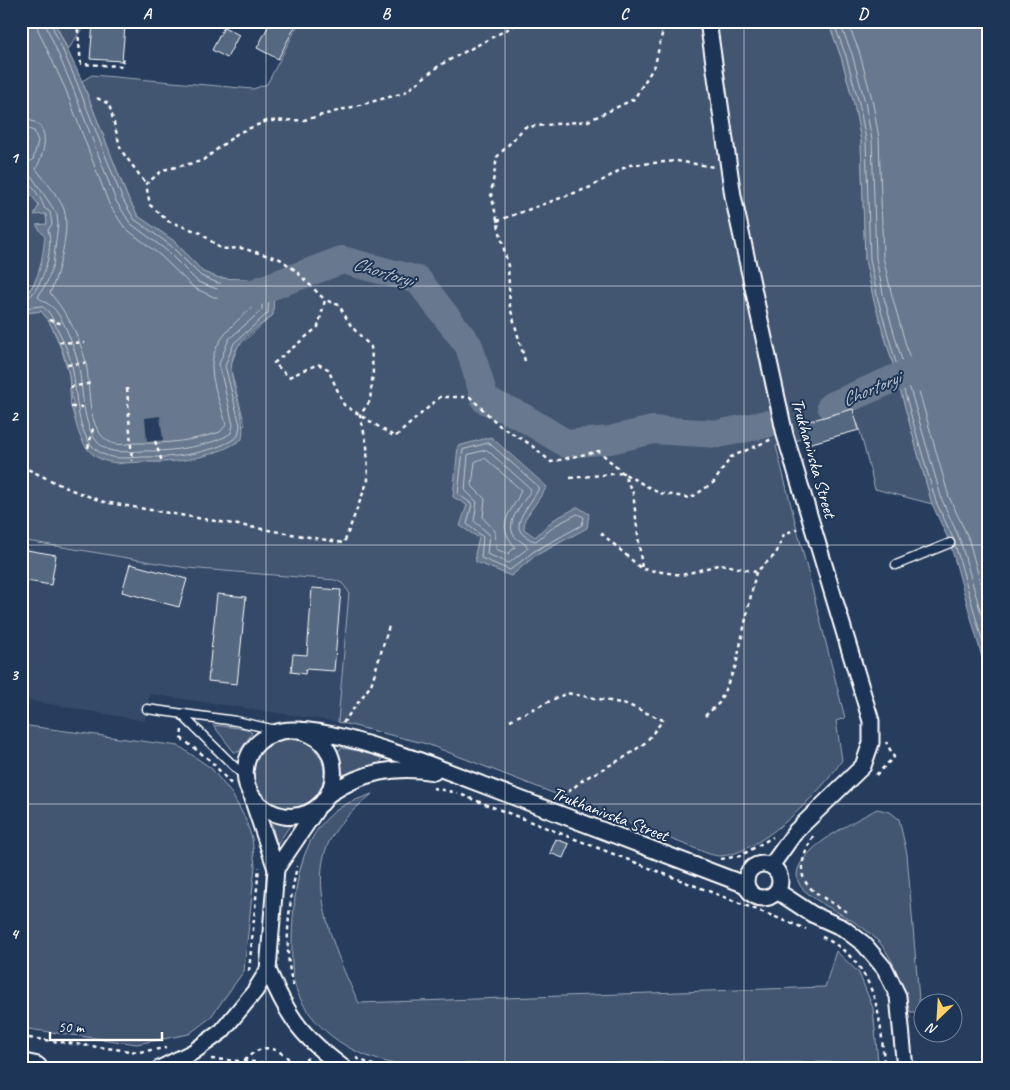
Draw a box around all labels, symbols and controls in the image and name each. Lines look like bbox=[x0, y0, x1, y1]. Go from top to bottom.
text: A bbox=[143, 4, 153, 24]
text: B bbox=[382, 4, 392, 24]
text: C bbox=[620, 4, 630, 24]
text: D bbox=[858, 4, 869, 24]
text: 1 bbox=[10, 148, 19, 168]
water label: Chortoryi bbox=[350, 252, 420, 294]
water label: Chortoryi bbox=[838, 364, 908, 412]
street label: Trukhanivska Street bbox=[786, 396, 842, 522]
text: 2 bbox=[10, 406, 19, 426]
text: 3 bbox=[10, 665, 19, 685]
street label: Trukhanivska Street bbox=[549, 782, 673, 847]
text: 4 bbox=[10, 924, 19, 944]
north arrow bbox=[912, 992, 962, 1042]
scale bar bbox=[50, 1010, 162, 1042]
text: 50 m bbox=[58, 1018, 85, 1037]
text: N bbox=[923, 1019, 940, 1039]

